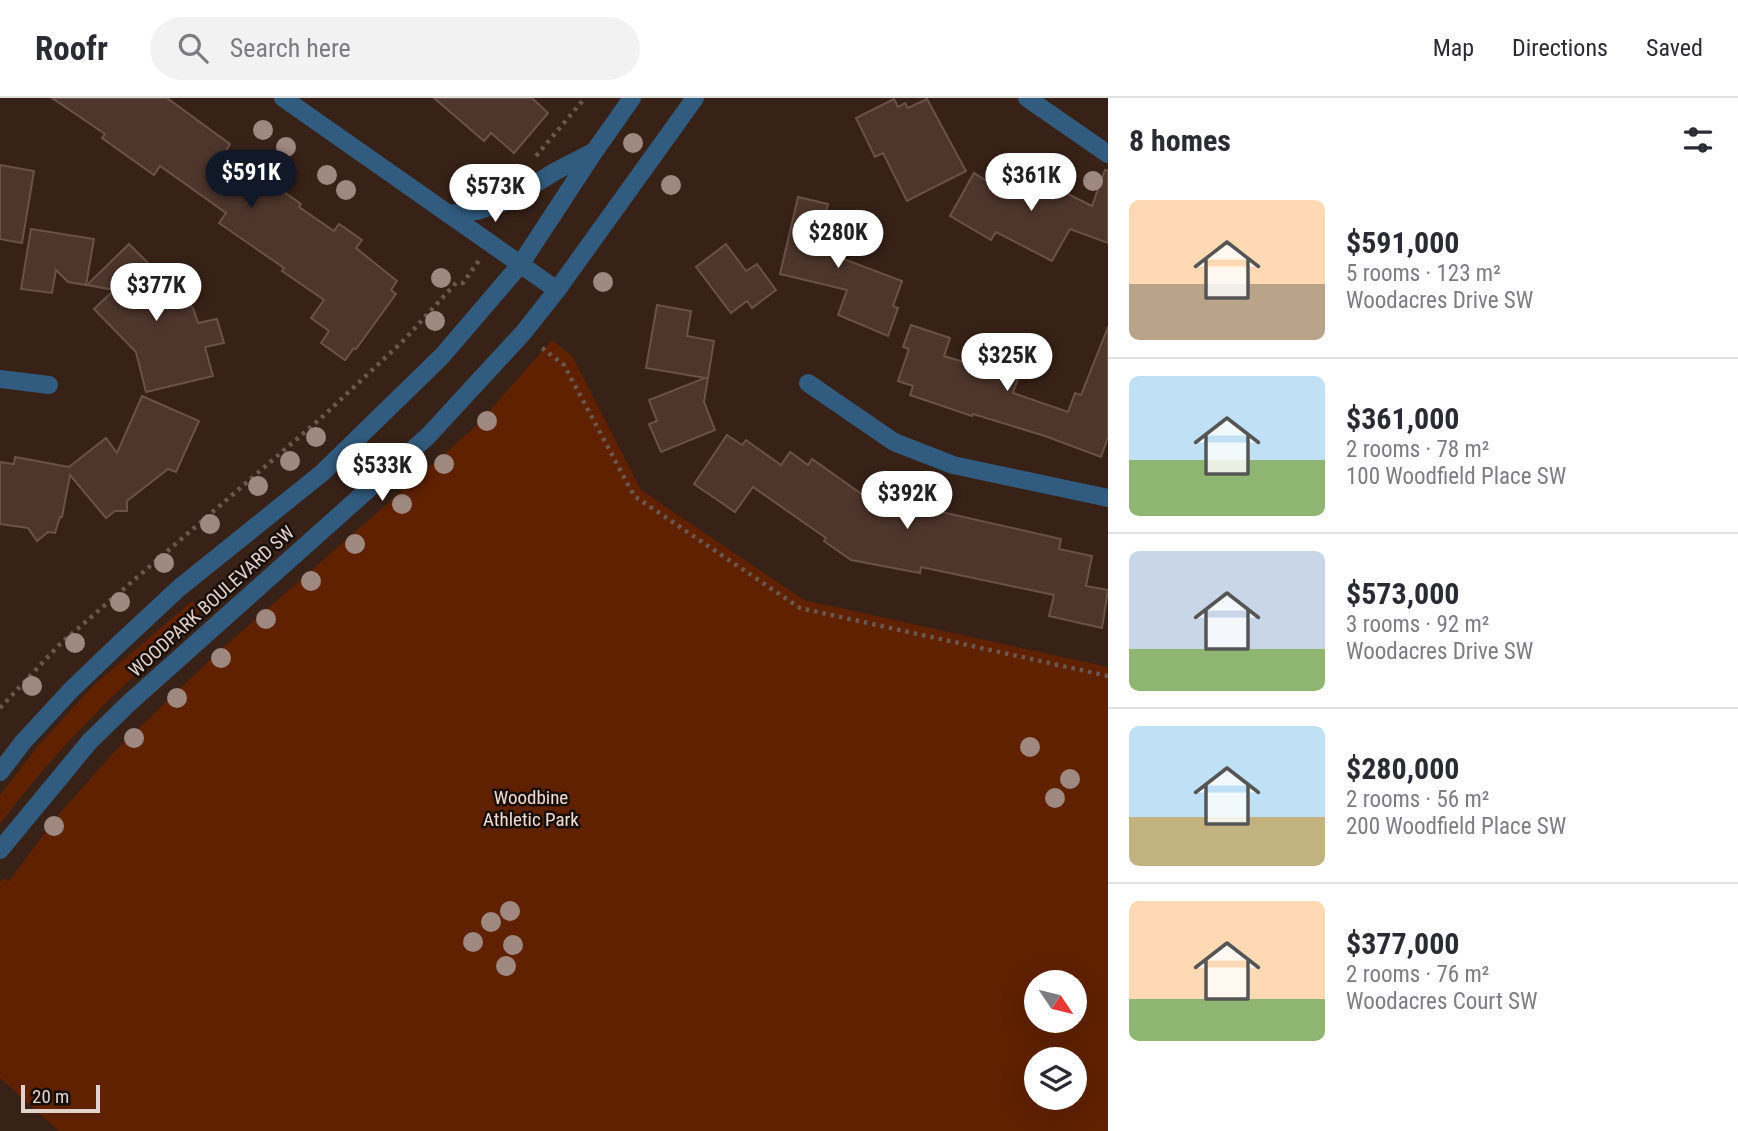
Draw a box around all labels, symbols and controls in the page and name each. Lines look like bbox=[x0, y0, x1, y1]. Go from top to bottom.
search box bbox=[150, 17, 640, 80]
text: Roofr bbox=[35, 29, 108, 68]
icon: search bbox=[174, 29, 212, 67]
text: Search here bbox=[230, 33, 351, 63]
text: Map bbox=[1433, 34, 1474, 62]
text: Directions bbox=[1512, 34, 1608, 62]
text: Saved bbox=[1646, 34, 1703, 62]
icon: filters bbox=[1679, 121, 1717, 159]
text: 8 homes bbox=[1129, 123, 1231, 158]
pin: $591K bbox=[202, 150, 300, 210]
pin: $361K bbox=[982, 153, 1080, 213]
text: $591K bbox=[221, 159, 281, 186]
text: $361K bbox=[1001, 162, 1061, 189]
pin: $573K bbox=[446, 164, 544, 224]
text: $573K bbox=[465, 173, 525, 200]
pin: $280K bbox=[789, 211, 887, 270]
text: $280K bbox=[808, 219, 868, 246]
text: $591,000 bbox=[1346, 225, 1459, 260]
icon: home bbox=[1185, 228, 1269, 312]
text: 5 rooms · 123 m² bbox=[1346, 260, 1501, 287]
pin: $377K bbox=[107, 264, 205, 323]
text: $377K bbox=[126, 272, 186, 299]
text: Woodacres Drive SW bbox=[1346, 287, 1533, 314]
pin: $325K bbox=[958, 334, 1056, 393]
text: $325K bbox=[977, 342, 1037, 369]
text: $361,000 bbox=[1346, 401, 1459, 436]
icon: home bbox=[1185, 404, 1269, 488]
text: 2 rooms · 78 m² bbox=[1346, 436, 1489, 463]
pin: $533K bbox=[333, 444, 431, 503]
text: $533K bbox=[352, 452, 412, 479]
text: 100 Woodfield Place SW bbox=[1346, 463, 1566, 490]
pin: $392K bbox=[858, 472, 956, 531]
text: $392K bbox=[877, 480, 937, 507]
street label: WOODPARK BOULEVARD SW bbox=[124, 521, 299, 682]
text: $573,000 bbox=[1346, 576, 1459, 611]
icon: home bbox=[1185, 579, 1269, 663]
text: 3 rooms · 92 m² bbox=[1346, 611, 1489, 638]
text: Woodacres Drive SW bbox=[1346, 638, 1533, 665]
text: $280,000 bbox=[1346, 751, 1459, 786]
icon: home bbox=[1185, 754, 1269, 838]
park label: Woodbine Athletic Park bbox=[483, 786, 579, 831]
text: 2 rooms · 56 m² bbox=[1346, 786, 1489, 813]
text: 200 Woodfield Place SW bbox=[1346, 813, 1566, 840]
text: $377,000 bbox=[1346, 926, 1459, 961]
icon: home bbox=[1185, 929, 1269, 1013]
text: 2 rooms · 76 m² bbox=[1346, 961, 1489, 988]
north arrow bbox=[1024, 970, 1087, 1032]
map controls bbox=[1024, 970, 1087, 1110]
text: Woodacres Court SW bbox=[1346, 988, 1537, 1015]
button: layers bbox=[1024, 1047, 1087, 1110]
scale bar bbox=[21, 1082, 100, 1114]
text: 20 m bbox=[32, 1085, 69, 1108]

